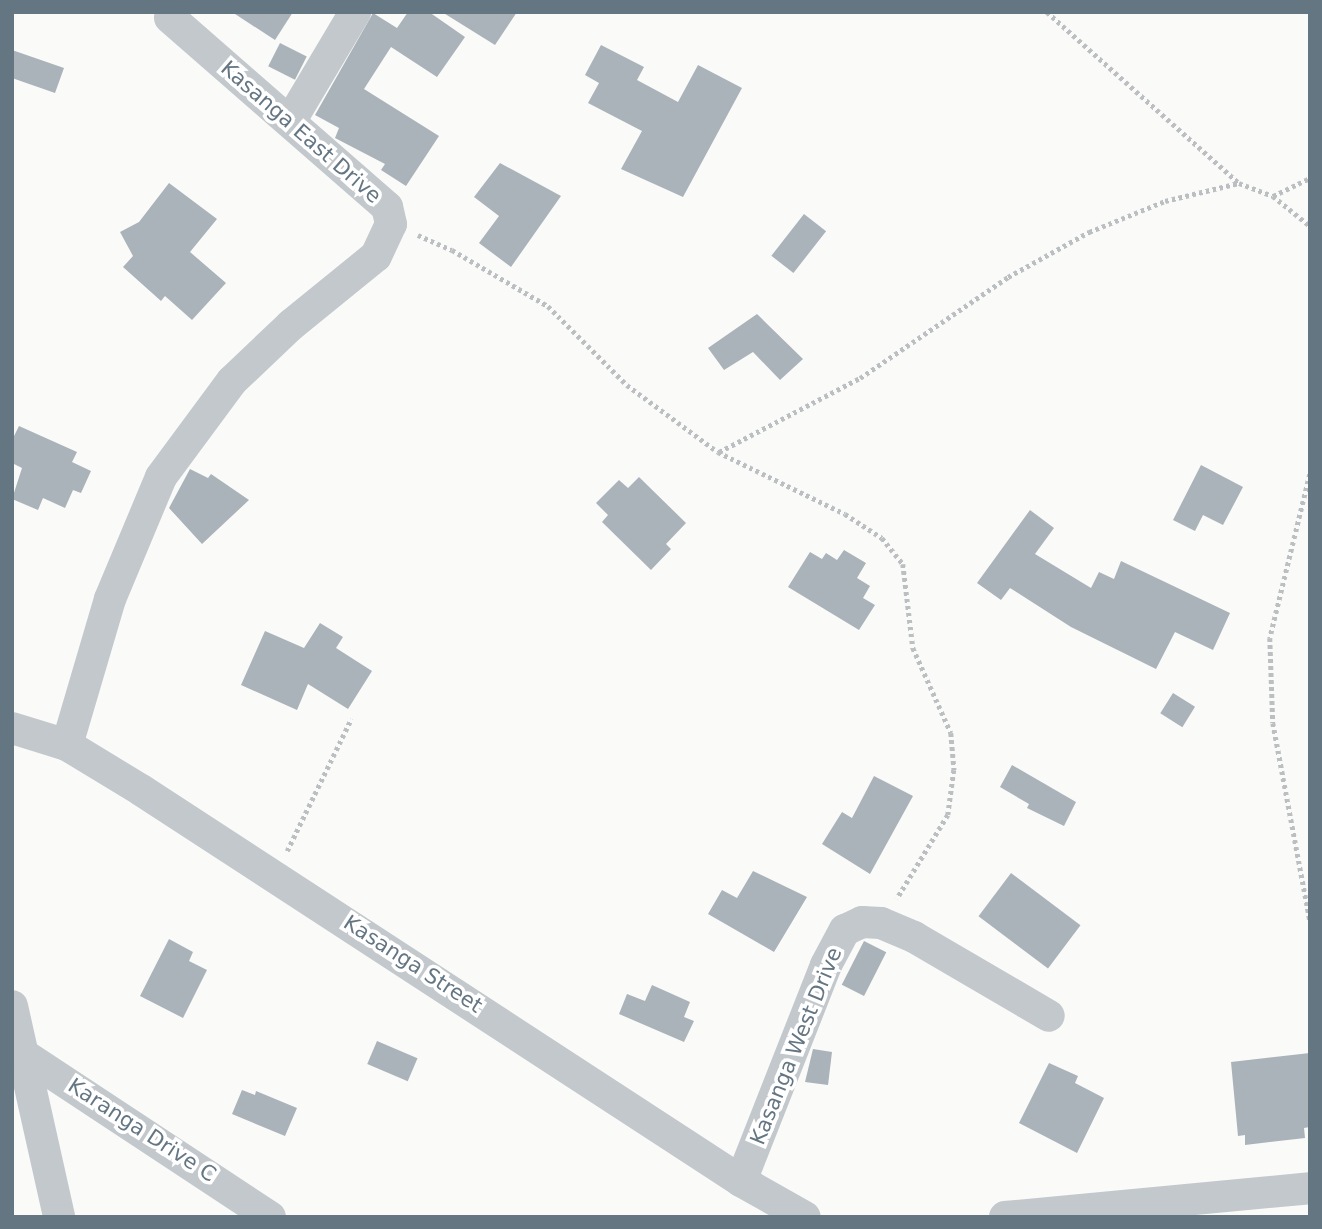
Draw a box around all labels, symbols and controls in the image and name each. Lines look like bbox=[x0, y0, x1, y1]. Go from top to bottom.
street label: Kasanga East Drive bbox=[216, 55, 386, 209]
street label: Kasanga Street bbox=[339, 910, 487, 1018]
street label: Kasanga West Drive bbox=[745, 944, 847, 1148]
street label: Karanga Drive C bbox=[63, 1073, 221, 1187]

